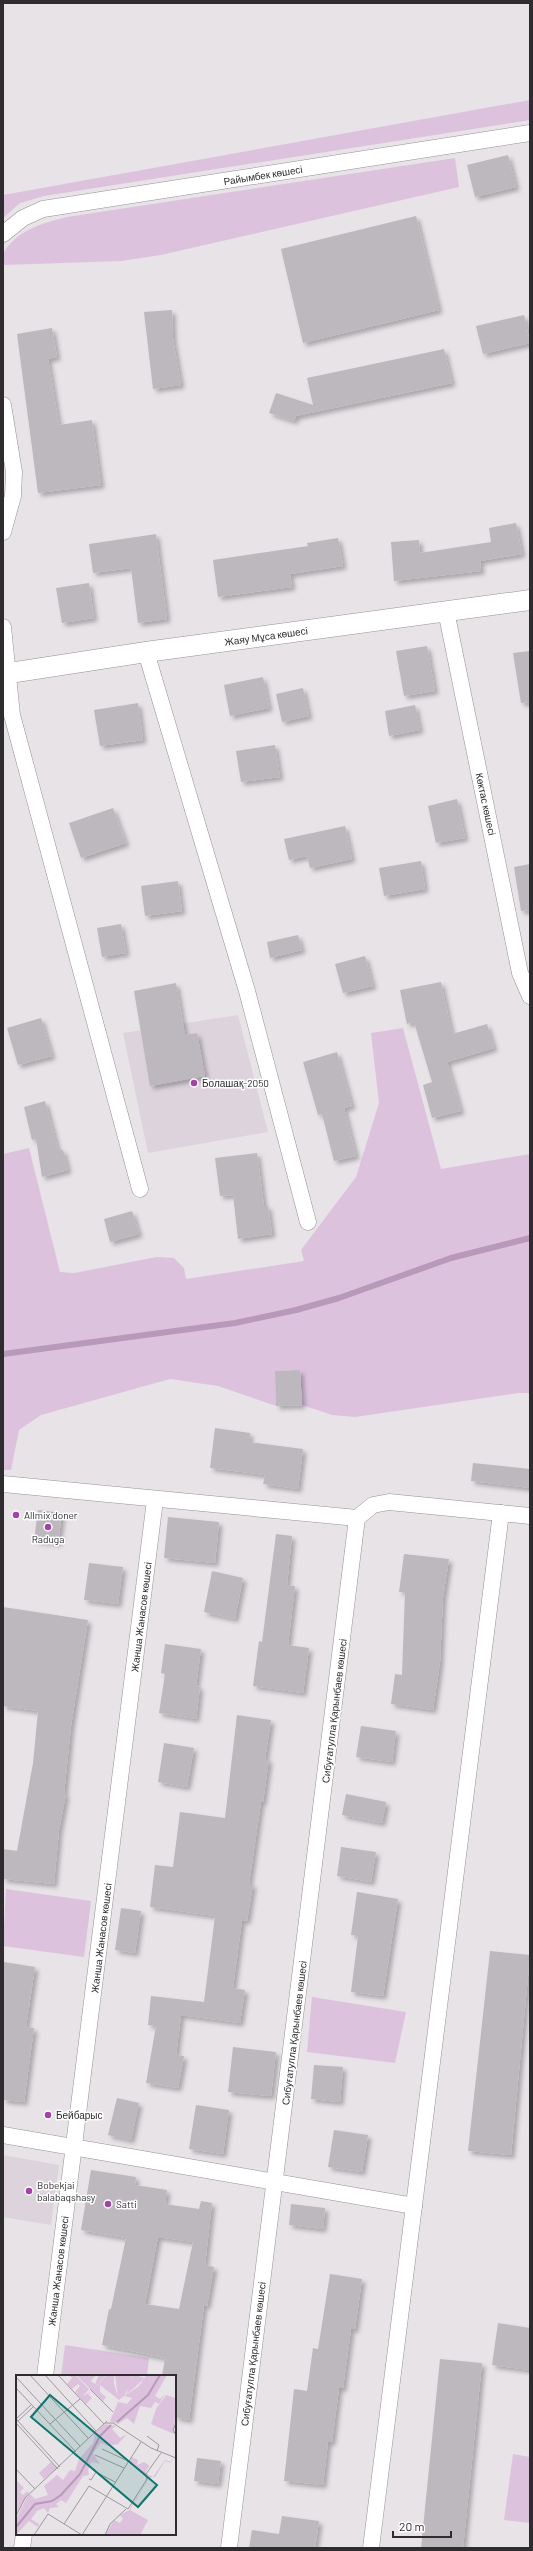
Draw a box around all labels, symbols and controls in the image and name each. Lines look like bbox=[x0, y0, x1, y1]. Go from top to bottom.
street label: Райымбек көшесі bbox=[223, 163, 303, 187]
street label: Жаяу Мұса көшесі bbox=[224, 624, 308, 648]
street label: Көктас көшесі bbox=[474, 772, 498, 836]
place label: Болашақ-2050 bbox=[202, 1077, 269, 1089]
marker: Болашақ-2050 bbox=[189, 1078, 199, 1088]
place label: Allmix doner bbox=[24, 1509, 78, 1521]
marker: Allmix doner bbox=[11, 1510, 21, 1520]
marker: Raduga bbox=[43, 1522, 53, 1532]
place label: Raduga bbox=[32, 1533, 64, 1545]
street label: Жанша Жанасов көшесі bbox=[128, 1561, 154, 1673]
street label: Сибуғатулла Қарынбаев көшесі bbox=[319, 1638, 349, 1784]
street label: Жанша Жанасов көшесі bbox=[88, 1882, 114, 1994]
street label: Сибуғатулла Қарынбаев көшесі bbox=[279, 1960, 309, 2106]
place label: Бейбарыс bbox=[56, 2109, 103, 2121]
marker: Бейбарыс bbox=[43, 2110, 53, 2120]
place label: Bobekjai balabaqshasy bbox=[37, 2179, 96, 2203]
marker: Bobekjai balabaqshasy bbox=[24, 2186, 34, 2196]
place label: Satti bbox=[116, 2198, 137, 2210]
marker: Satti bbox=[103, 2199, 113, 2209]
street label: Жанша Жанасов көшесі bbox=[45, 2215, 71, 2327]
street label: Сибуғатулла Қарынбаев көшесі bbox=[238, 2281, 268, 2427]
inset map bbox=[16, 2375, 176, 2535]
scale bar bbox=[393, 2513, 451, 2539]
text: 20 m bbox=[399, 2519, 425, 2533]

